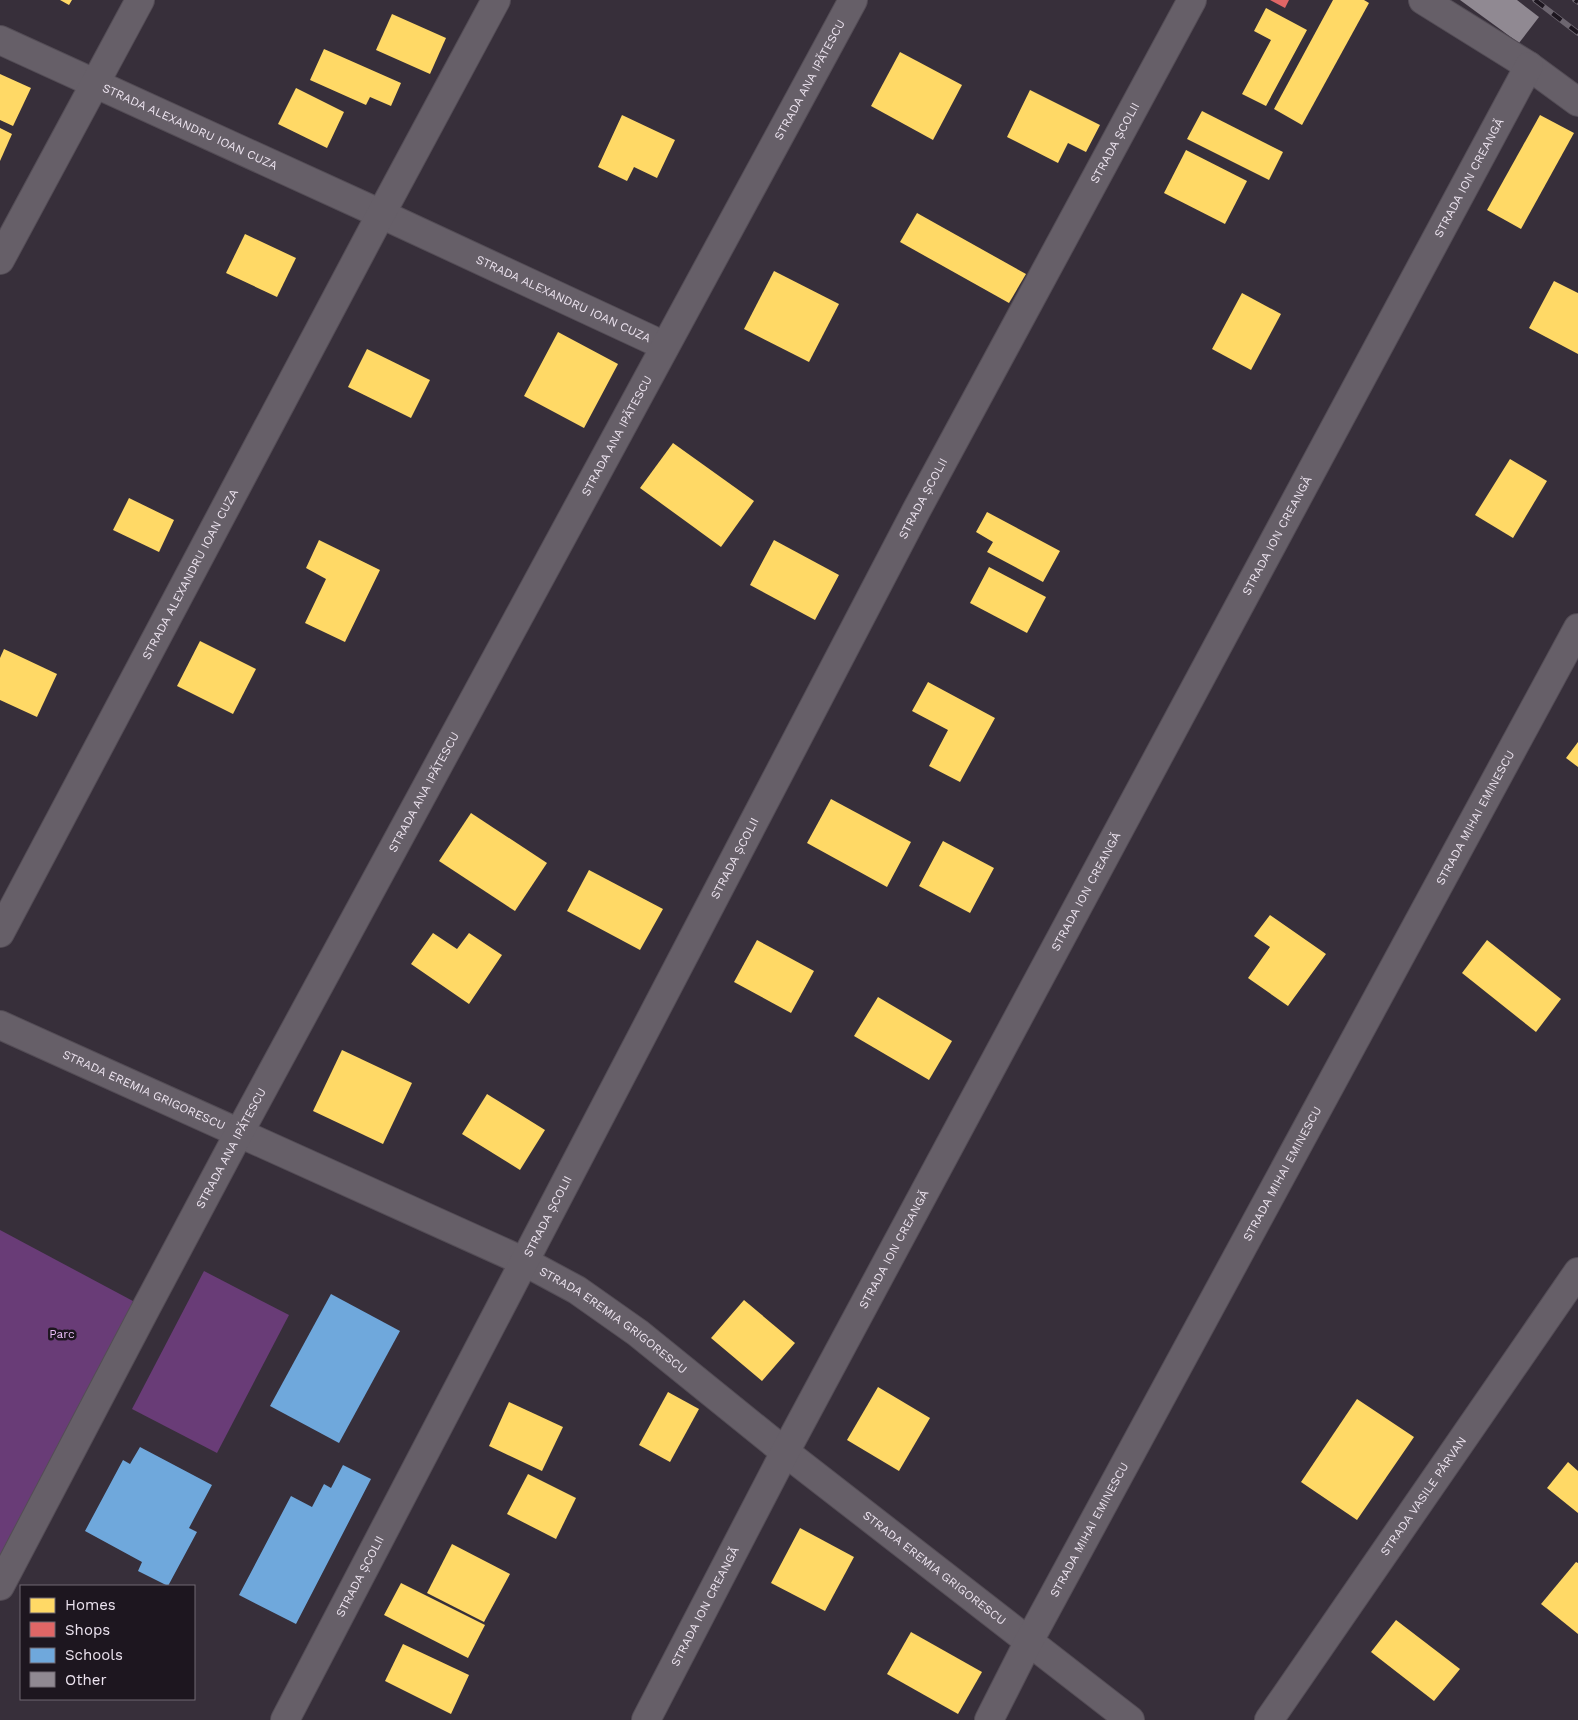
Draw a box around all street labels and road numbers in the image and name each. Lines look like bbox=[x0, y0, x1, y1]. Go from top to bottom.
street label: STRADA ANA IPĂTESCU bbox=[771, 17, 848, 142]
street label: STRADA ALEXANDRU IOAN CUZA bbox=[100, 81, 280, 173]
street label: STRADA ȘCOLII bbox=[1087, 100, 1142, 186]
street label: STRADA ION CREANGĂ bbox=[1431, 116, 1507, 240]
street label: STRADA ALEXANDRU IOAN CUZA bbox=[474, 252, 653, 345]
street label: STRADA ANA IPĂTESCU bbox=[578, 373, 655, 499]
street label: STRADA ȘCOLII bbox=[896, 456, 950, 541]
street label: STRADA ION CREANGĂ bbox=[1239, 474, 1315, 598]
street label: STRADA ALEXANDRU IOAN CUZA bbox=[139, 487, 241, 662]
street label: STRADA ANA IPĂTESCU bbox=[386, 729, 462, 855]
street label: STRADA MIHAI EMINESCU bbox=[1433, 748, 1517, 887]
street label: STRADA ȘCOLII bbox=[708, 815, 762, 901]
street label: STRADA ION CREANGĂ bbox=[1048, 830, 1124, 954]
street label: STRADA EREMIA GRIGORESCU bbox=[60, 1047, 228, 1133]
street label: STRADA ANA IPĂTESCU bbox=[193, 1086, 269, 1211]
street label: STRADA MIHAI EMINESCU bbox=[1240, 1104, 1324, 1243]
street label: STRADA ȘCOLII bbox=[521, 1173, 575, 1259]
street label: STRADA ION CREANGĂ bbox=[856, 1187, 932, 1311]
street label: STRADA EREMIA GRIGORESCU bbox=[537, 1264, 690, 1377]
street label: STRADA VASILE PÂRVAN bbox=[1378, 1434, 1469, 1558]
street label: STRADA MIHAI EMINESCU bbox=[1047, 1460, 1131, 1600]
street label: STRADA EREMIA GRIGORESCU bbox=[860, 1508, 1009, 1628]
street label: STRADA ȘCOLII bbox=[333, 1533, 387, 1619]
street label: STRADA ION CREANGĂ bbox=[668, 1544, 742, 1669]

